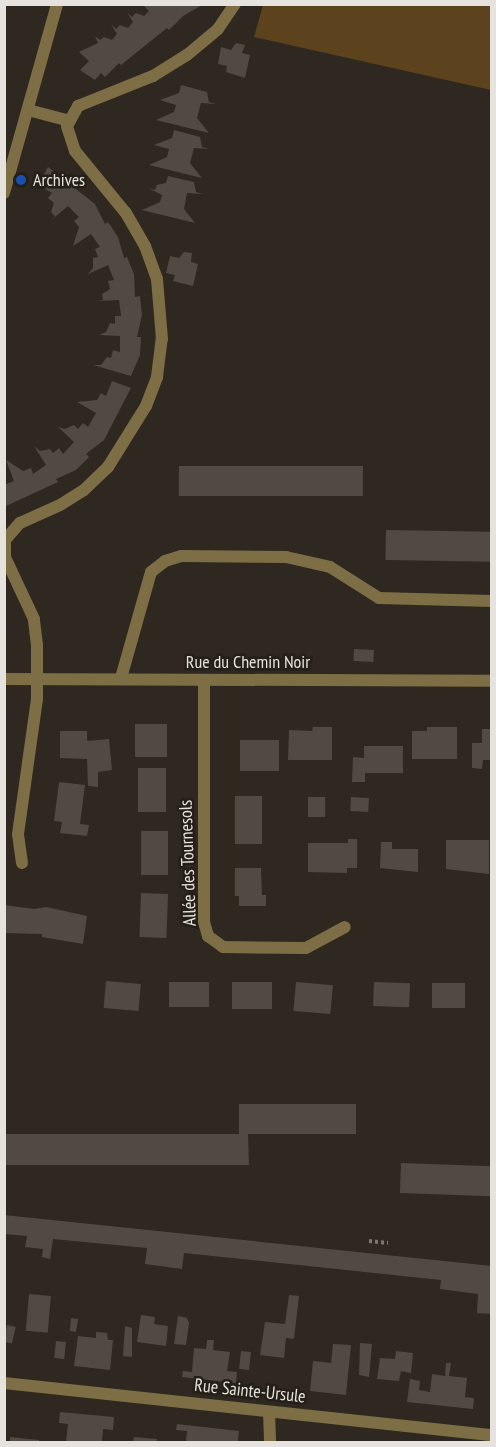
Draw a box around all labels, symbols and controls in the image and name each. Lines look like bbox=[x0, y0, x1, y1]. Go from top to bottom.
place label: Archives bbox=[33, 169, 85, 191]
marker: Archives bbox=[14, 173, 28, 187]
street label: Rue du Chemin Noir bbox=[186, 651, 310, 673]
street label: Allée des Tournesols bbox=[175, 799, 201, 927]
street label: Rue Sainte-Ursule bbox=[193, 1374, 307, 1408]

